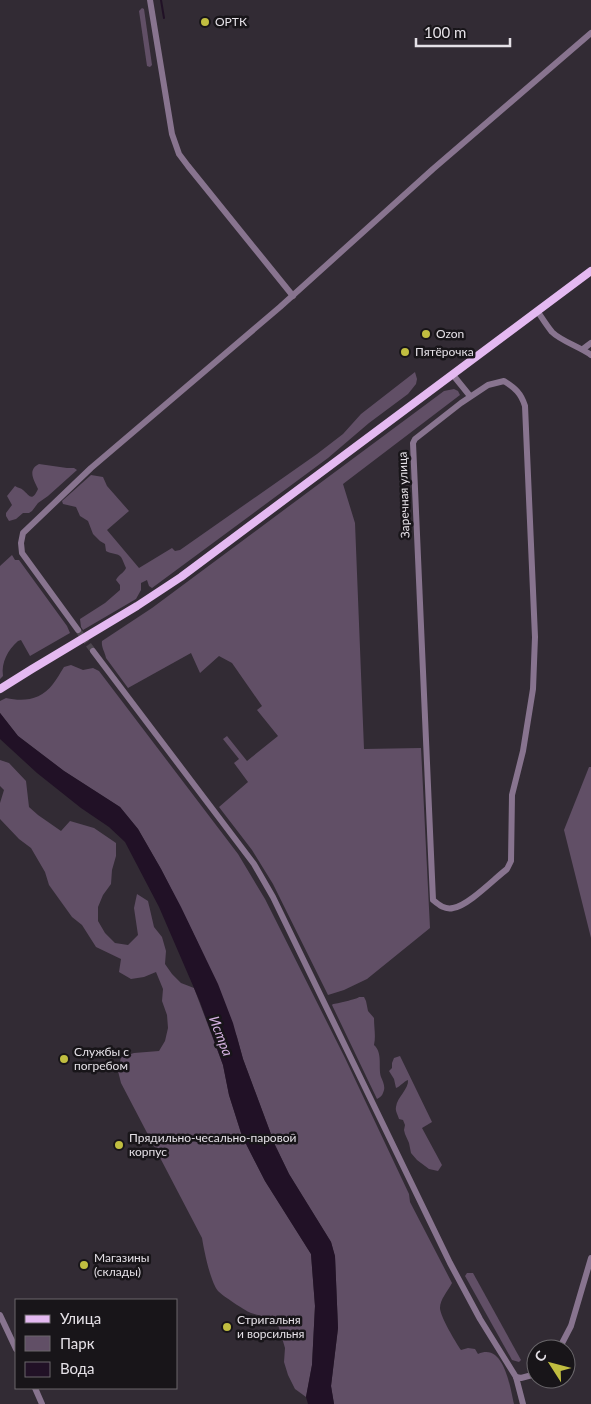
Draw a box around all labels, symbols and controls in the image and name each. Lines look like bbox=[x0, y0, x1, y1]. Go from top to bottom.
place label: ОРТК bbox=[215, 14, 247, 29]
scale bar bbox=[416, 15, 510, 47]
marker: ОРТК bbox=[199, 16, 211, 28]
text: 100 m bbox=[424, 23, 466, 41]
place label: Ozon bbox=[436, 326, 464, 341]
marker: Ozon bbox=[420, 328, 432, 340]
place label: Пятёрочка bbox=[415, 344, 474, 359]
marker: Пятёрочка bbox=[399, 346, 411, 358]
street label: Заречная улица bbox=[394, 451, 413, 539]
water label: Истра bbox=[206, 1013, 237, 1058]
place label: Службы с погребом bbox=[74, 1044, 129, 1073]
marker: Службы с погребом bbox=[58, 1053, 70, 1065]
place label: Прядильно-чесально-паровой корпус bbox=[129, 1130, 296, 1159]
marker: Прядильно-чесально-паровой корпус bbox=[113, 1139, 125, 1151]
place label: Магазины (склады) bbox=[94, 1250, 150, 1279]
marker: Магазины (склады) bbox=[78, 1259, 90, 1271]
legend bbox=[15, 1299, 178, 1389]
text: Улица bbox=[60, 1309, 101, 1327]
place label: Стригальня и ворсильня bbox=[237, 1312, 305, 1341]
marker: Стригальня и ворсильня bbox=[221, 1321, 233, 1333]
text: Парк bbox=[60, 1334, 95, 1352]
north arrow bbox=[526, 1339, 576, 1389]
text: С bbox=[530, 1347, 550, 1365]
text: Вода bbox=[60, 1359, 95, 1377]

